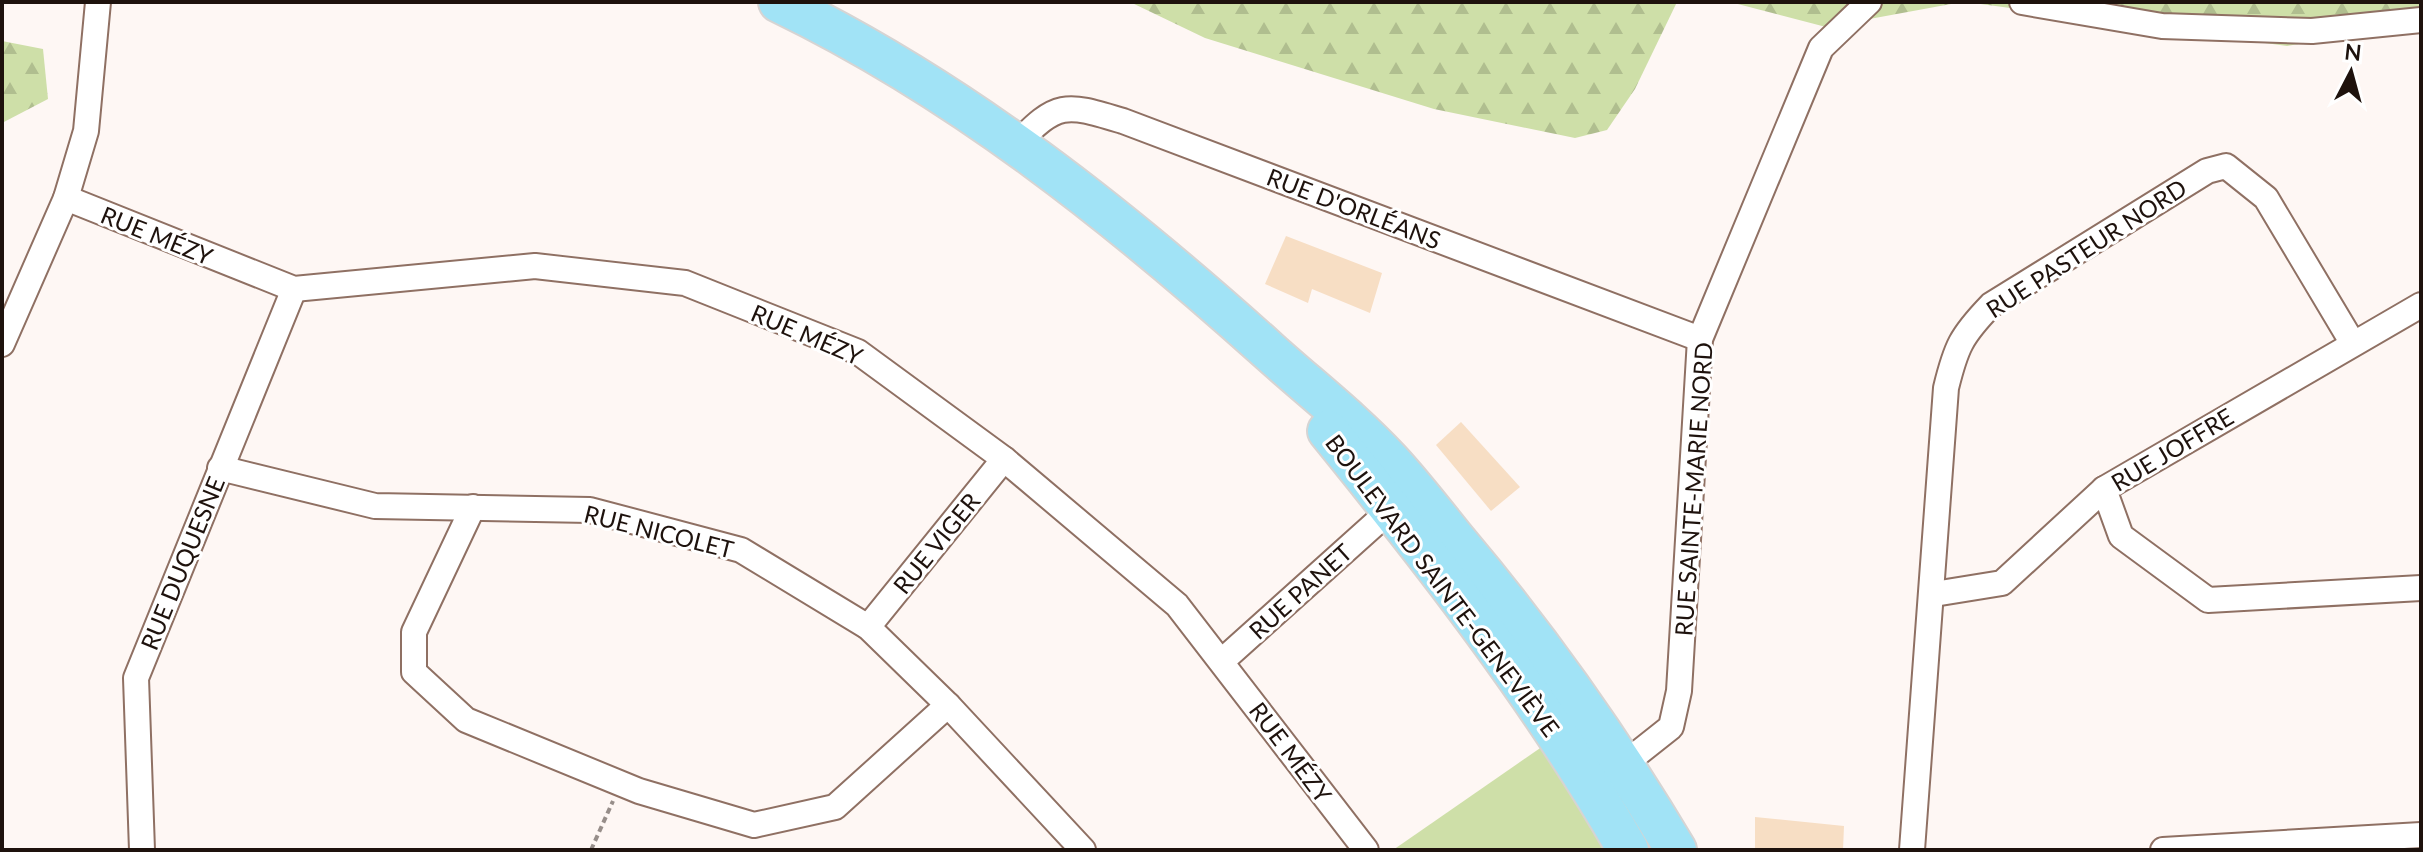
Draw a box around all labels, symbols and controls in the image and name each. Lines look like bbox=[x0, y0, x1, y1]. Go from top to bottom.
north arrow bbox=[2311, 32, 2391, 112]
text: N bbox=[2343, 37, 2363, 66]
street label: RUE D'ORLÉANS bbox=[1263, 162, 1445, 254]
street label: RUE PASTEUR NORD bbox=[1980, 172, 2192, 324]
street label: RUE MÉZY bbox=[97, 199, 217, 271]
street label: RUE MÉZY bbox=[747, 298, 867, 370]
street label: RUE SAINTE-MARIE NORD bbox=[1668, 341, 1718, 637]
street label: RUE JOFFRE bbox=[2106, 401, 2238, 497]
street label: BOULEVARD SAINTE-GENEVIÈVE bbox=[1320, 428, 1566, 742]
street label: RUE DUQUESNE bbox=[134, 472, 230, 654]
street label: RUE VIGER bbox=[887, 487, 985, 599]
street label: RUE NICOLET bbox=[581, 498, 737, 564]
street label: RUE PANET bbox=[1243, 537, 1357, 645]
street label: RUE MÉZY bbox=[1244, 696, 1338, 808]

